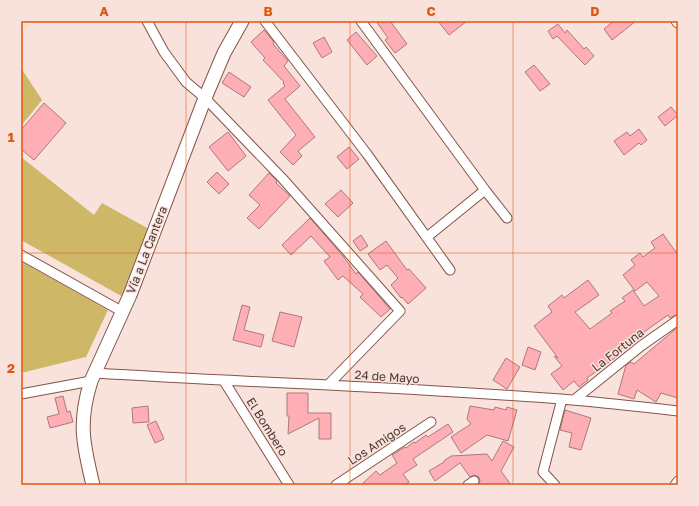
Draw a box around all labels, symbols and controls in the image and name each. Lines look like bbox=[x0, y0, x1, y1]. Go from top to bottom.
text: A bbox=[99, 3, 109, 19]
text: B bbox=[263, 3, 273, 19]
text: C bbox=[426, 3, 436, 19]
text: D bbox=[590, 3, 600, 19]
text: 1 bbox=[8, 129, 15, 145]
street label: Vía a La Cantera bbox=[123, 204, 170, 296]
street label: La Fortuna bbox=[589, 325, 647, 375]
text: 2 bbox=[7, 360, 15, 376]
street label: 24 de Mayo bbox=[354, 367, 420, 386]
street label: El Bombero bbox=[244, 395, 291, 459]
street label: Los Amigos bbox=[345, 419, 409, 468]

